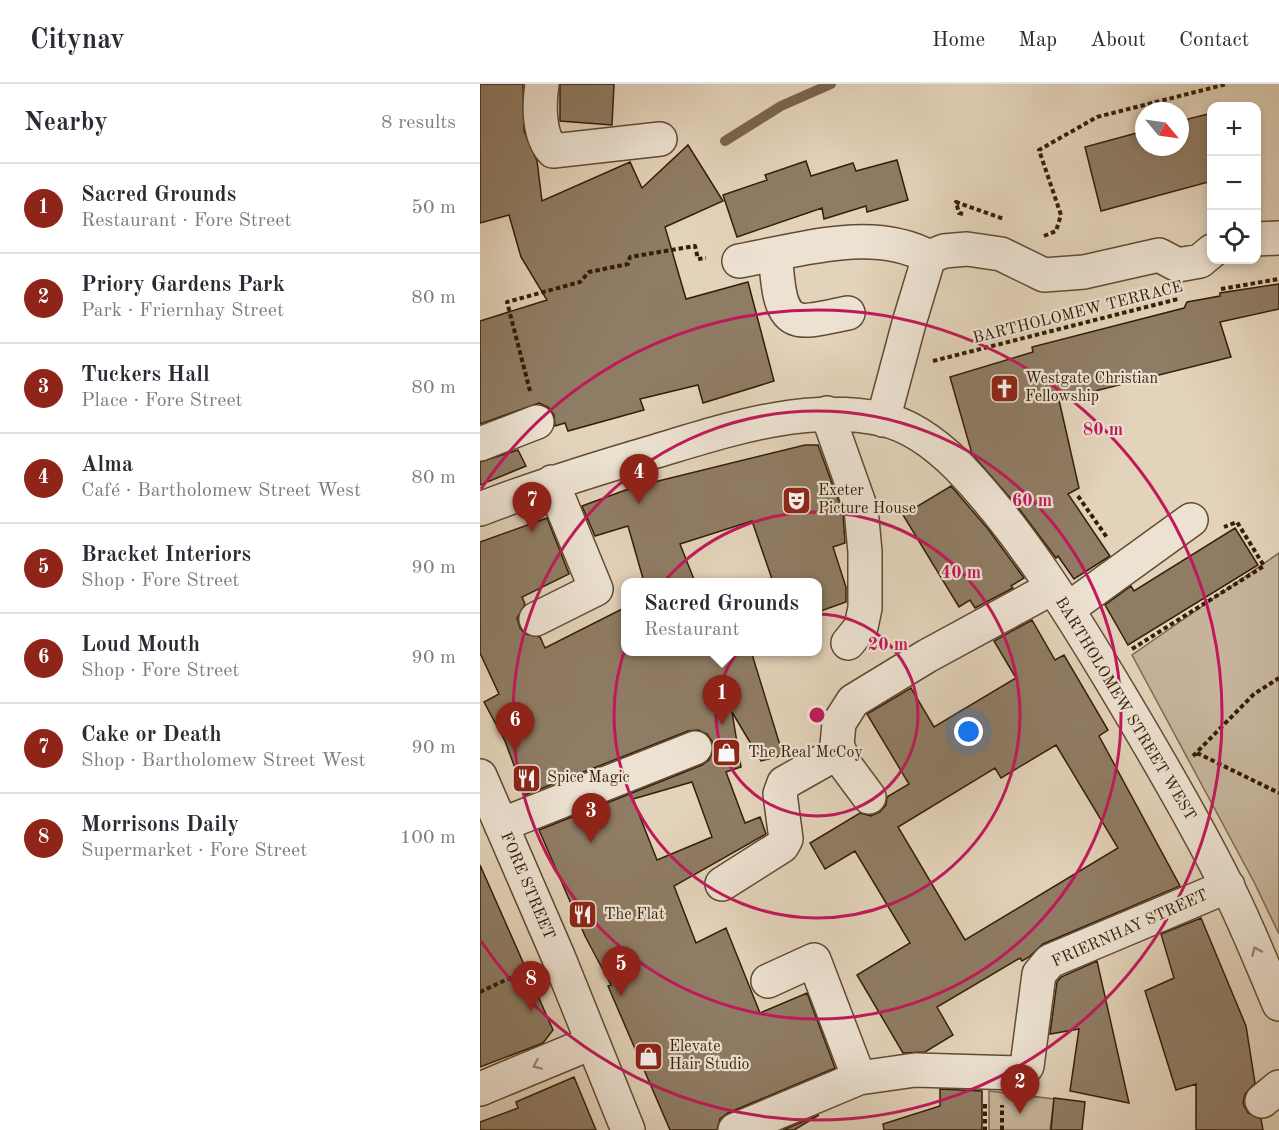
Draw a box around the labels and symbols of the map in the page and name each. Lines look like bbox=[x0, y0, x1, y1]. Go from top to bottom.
north arrow bbox=[1135, 102, 1189, 156]
street label: BARTHOLOMEW TERRACE bbox=[971, 279, 1185, 347]
place label: Westgate Christian Fellowship bbox=[1025, 371, 1159, 405]
church icon: Westgate Christian Fellowship bbox=[988, 372, 1020, 404]
text: 80 m bbox=[1083, 421, 1123, 439]
pin: 4 bbox=[620, 454, 658, 504]
pin: 7 bbox=[512, 482, 552, 532]
place label: Exeter Picture House bbox=[818, 483, 916, 517]
theatre icon: Exeter Picture House bbox=[781, 484, 813, 516]
text: 60 m bbox=[1012, 492, 1052, 510]
text: 40 m bbox=[941, 564, 981, 582]
street label: BARTHOLOMEW STREET WEST bbox=[1052, 595, 1198, 823]
text: 20 m bbox=[868, 636, 908, 654]
pin: 1 bbox=[702, 676, 742, 725]
pin: 6 bbox=[495, 702, 534, 752]
centre of rings bbox=[807, 705, 827, 725]
your location bbox=[954, 717, 983, 746]
shop icon: The Real McCoy bbox=[711, 737, 743, 769]
place label: The Real McCoy bbox=[748, 745, 864, 761]
restaurant icon: Spice Magic bbox=[510, 762, 542, 794]
place label: Spice Magic bbox=[547, 770, 630, 786]
pin: 3 bbox=[572, 794, 610, 843]
street label: FORE STREET bbox=[497, 830, 557, 942]
street label: FRIERNHAY STREET bbox=[1050, 887, 1210, 971]
restaurant icon: The Flat bbox=[567, 899, 599, 931]
place label: The Flat bbox=[604, 907, 665, 923]
pin: 5 bbox=[602, 946, 640, 996]
one-way arrow bbox=[1251, 946, 1263, 957]
pin: 8 bbox=[512, 962, 550, 1011]
place label: Elevate Hair Studio bbox=[669, 1039, 750, 1073]
shop icon: Elevate Hair Studio bbox=[632, 1040, 664, 1072]
one-way arrow bbox=[533, 1058, 544, 1070]
pin: 2 bbox=[1000, 1064, 1040, 1114]

